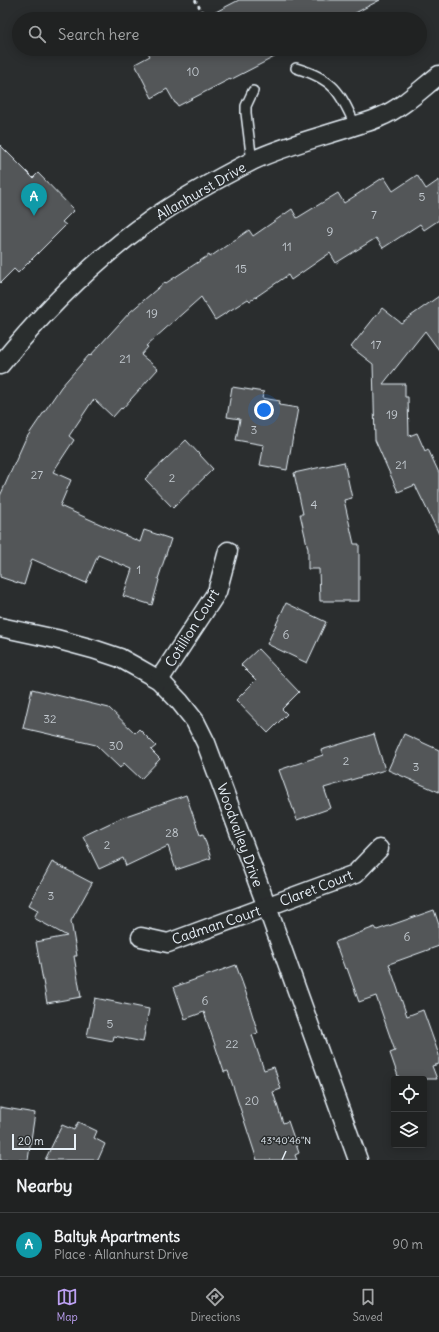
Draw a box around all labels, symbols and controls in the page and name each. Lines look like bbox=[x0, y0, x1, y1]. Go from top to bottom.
search box bbox=[12, 12, 427, 56]
icon: search bbox=[26, 23, 48, 45]
text: Search here bbox=[58, 25, 139, 44]
house number: 10 bbox=[187, 64, 199, 79]
street label: Allanhurst Drive bbox=[153, 158, 249, 224]
pin: A bbox=[21, 183, 47, 216]
house number: 5 bbox=[419, 189, 426, 204]
house number: 7 bbox=[371, 207, 377, 222]
house number: 9 bbox=[327, 224, 334, 239]
house number: 11 bbox=[282, 239, 292, 254]
house number: 15 bbox=[235, 261, 247, 276]
house number: 19 bbox=[146, 306, 158, 321]
house number: 17 bbox=[371, 337, 381, 352]
house number: 21 bbox=[119, 351, 131, 366]
your location bbox=[254, 400, 274, 420]
house number: 19 bbox=[386, 407, 398, 422]
house number: 3 bbox=[251, 422, 258, 437]
house number: 21 bbox=[395, 457, 407, 472]
house number: 27 bbox=[31, 467, 43, 482]
house number: 2 bbox=[169, 470, 176, 485]
house number: 4 bbox=[311, 497, 318, 512]
house number: 1 bbox=[137, 562, 141, 577]
street label: Cotillion Court bbox=[161, 585, 223, 670]
house number: 6 bbox=[283, 627, 290, 642]
house number: 32 bbox=[43, 711, 57, 726]
house number: 30 bbox=[109, 738, 123, 753]
house number: 2 bbox=[343, 753, 350, 768]
house number: 3 bbox=[413, 759, 420, 774]
street label: Woodvalley Drive bbox=[213, 781, 267, 889]
house number: 28 bbox=[165, 825, 179, 840]
house number: 2 bbox=[104, 837, 111, 852]
street label: Claret Court bbox=[277, 866, 355, 910]
house number: 3 bbox=[48, 888, 55, 903]
street label: Cadman Court bbox=[169, 901, 263, 949]
house number: 6 bbox=[404, 929, 411, 944]
house number: 6 bbox=[202, 993, 209, 1008]
house number: 5 bbox=[107, 1016, 114, 1031]
house number: 22 bbox=[225, 1036, 239, 1051]
map controls bbox=[391, 1076, 427, 1148]
button: locate bbox=[391, 1076, 427, 1112]
house number: 20 bbox=[245, 1093, 259, 1108]
button: layers bbox=[391, 1112, 427, 1148]
scale bar bbox=[12, 1132, 76, 1151]
text: 20 m bbox=[18, 1134, 44, 1148]
text: 43°40'46"N bbox=[261, 1134, 311, 1147]
text: Nearby bbox=[16, 1175, 72, 1197]
text: Baltyk Apartments bbox=[54, 1227, 180, 1246]
text: A bbox=[25, 1236, 33, 1253]
text: 90 m bbox=[392, 1236, 423, 1253]
text: Place · Allanhurst Drive bbox=[54, 1246, 188, 1263]
tab: Map bbox=[56, 1286, 78, 1324]
tab: Directions bbox=[191, 1286, 240, 1324]
tab: Saved bbox=[353, 1286, 383, 1324]

